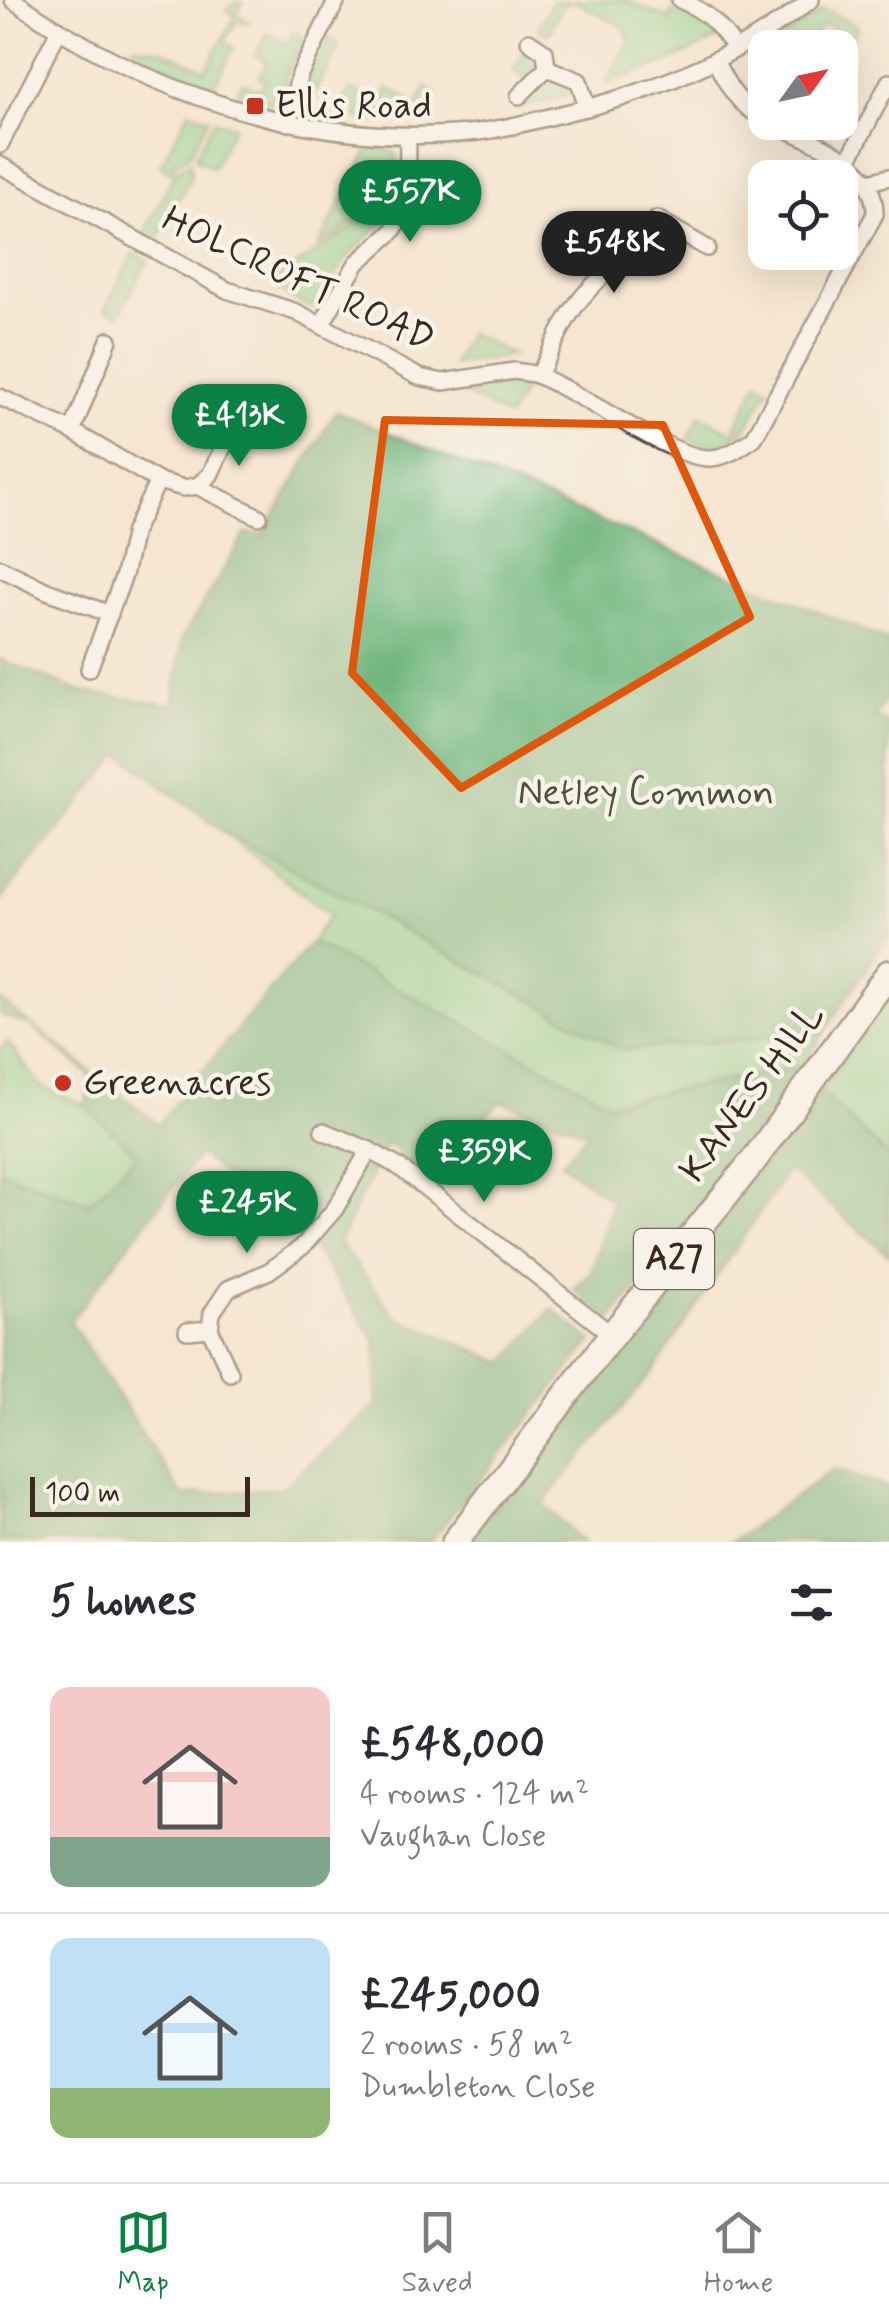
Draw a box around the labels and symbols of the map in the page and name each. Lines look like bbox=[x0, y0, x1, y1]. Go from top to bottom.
north arrow bbox=[748, 30, 858, 140]
place label: Ellis Road bbox=[275, 82, 432, 131]
marker: Ellis Road bbox=[244, 95, 266, 117]
pin: £557K bbox=[340, 160, 480, 245]
street label: HOLCROFT ROAD bbox=[154, 195, 442, 365]
pin: £548K bbox=[544, 211, 684, 296]
pin: £413K bbox=[169, 384, 309, 469]
park label: Netley Common bbox=[518, 769, 774, 818]
street label: KANES HILL bbox=[669, 993, 837, 1193]
place label: Greenacres bbox=[83, 1059, 271, 1108]
marker: Greenacres bbox=[52, 1072, 74, 1094]
pin: £359K bbox=[414, 1120, 554, 1205]
pin: £245K bbox=[177, 1171, 317, 1256]
road number: A27 bbox=[634, 1229, 714, 1289]
scale bar bbox=[30, 1472, 250, 1516]

